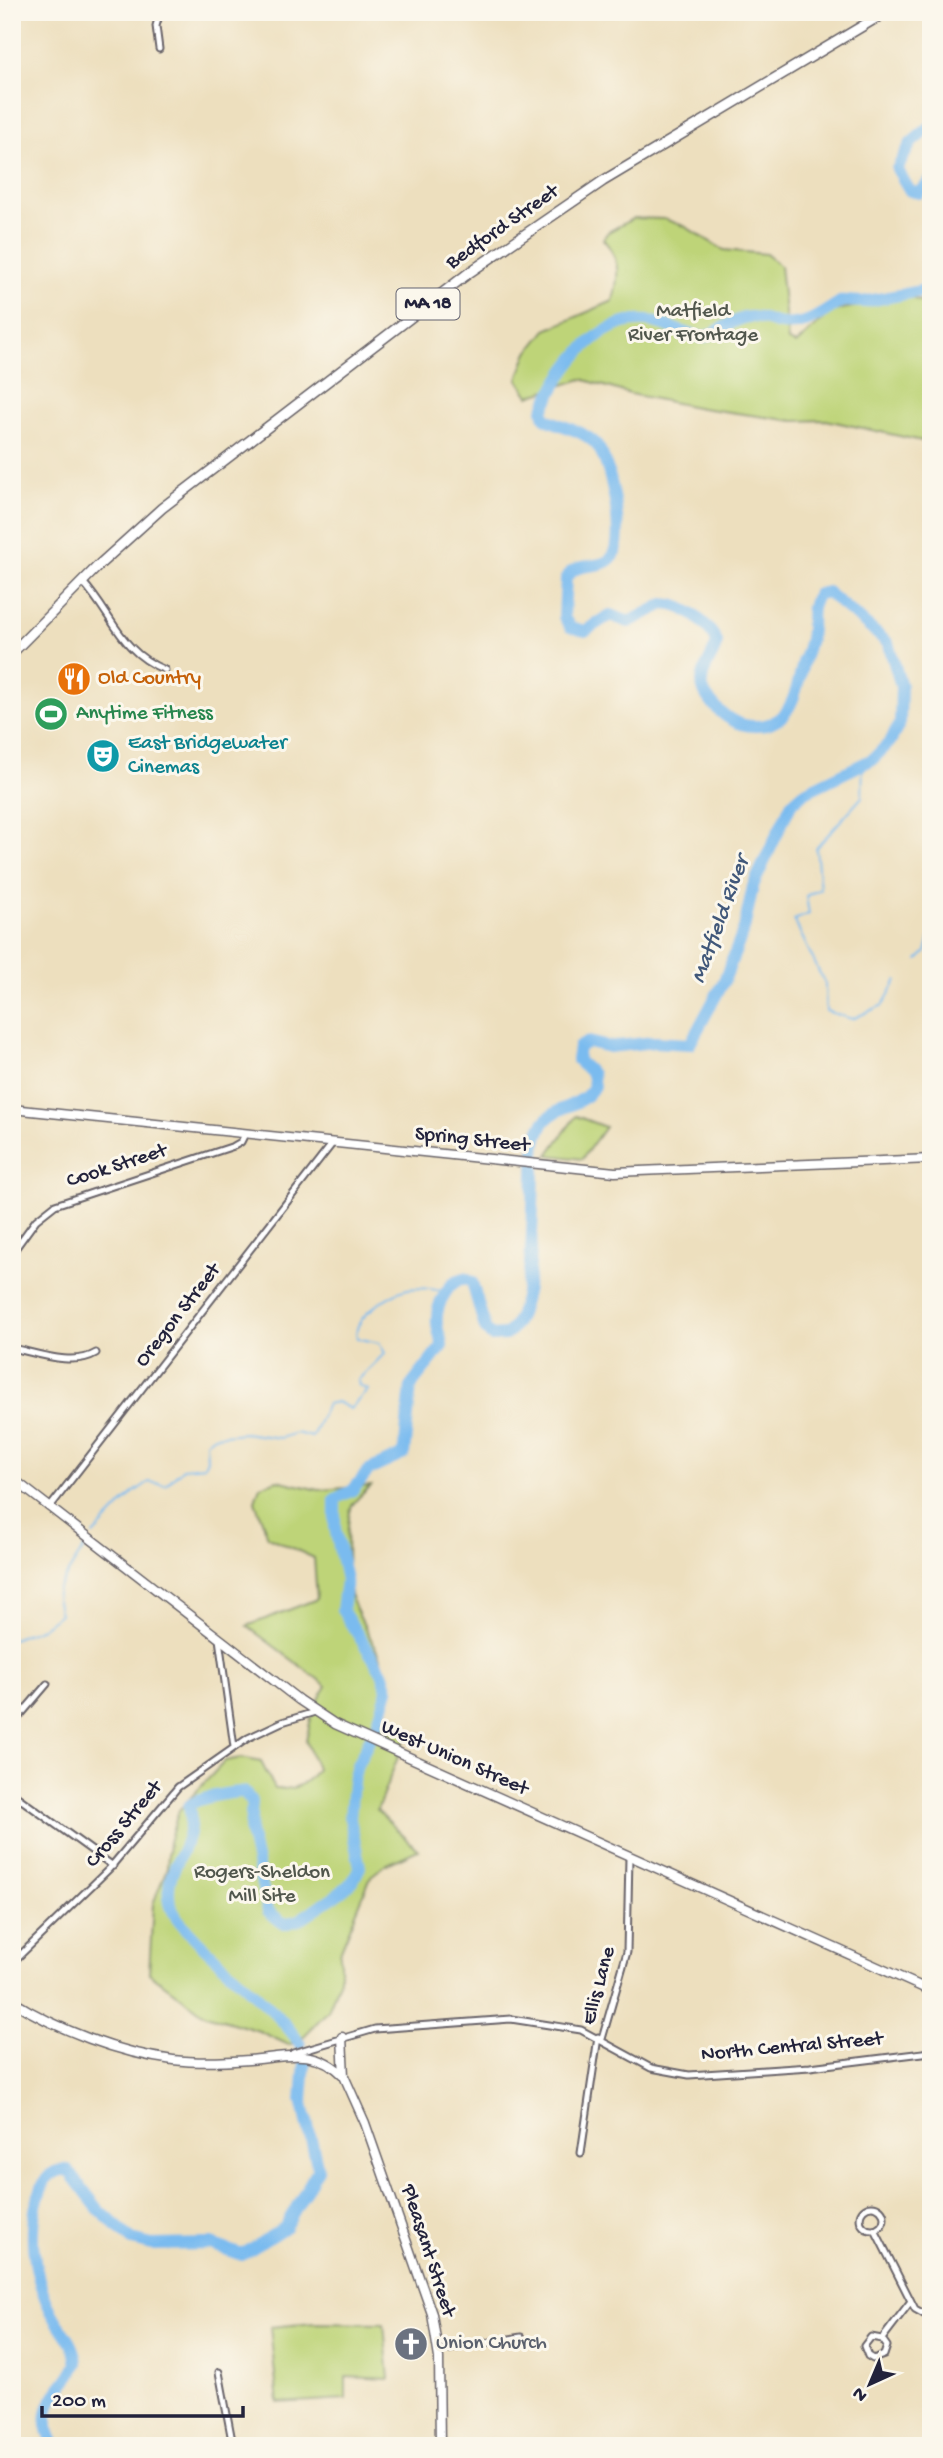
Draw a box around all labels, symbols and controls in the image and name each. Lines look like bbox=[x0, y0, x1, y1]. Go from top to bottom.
street label: Bedford Street bbox=[441, 179, 566, 277]
road number: MA 18 bbox=[396, 288, 460, 320]
park label: Matfield River Frontage bbox=[628, 300, 759, 349]
restaurant icon: Old Country bbox=[55, 660, 93, 698]
place label: Old Country bbox=[98, 667, 201, 692]
sports icon: Anytime Fitness bbox=[32, 695, 70, 733]
place label: Anytime Fitness bbox=[76, 702, 214, 727]
place label: East Bridgewater Cinemas bbox=[128, 732, 288, 781]
theatre icon: East Bridgewater Cinemas bbox=[84, 737, 122, 775]
water label: Matfield River bbox=[686, 848, 758, 987]
street label: Spring Street bbox=[414, 1123, 533, 1160]
street label: Cook Street bbox=[64, 1138, 172, 1195]
street label: Oregon Street bbox=[131, 1257, 229, 1373]
street label: West Union Street bbox=[377, 1715, 534, 1804]
street label: Cross Street bbox=[81, 1774, 170, 1874]
park label: Rogers-Sheldon Mill Site bbox=[194, 1861, 330, 1910]
street label: Ellis Lane bbox=[578, 1943, 623, 2028]
street label: North Central Street bbox=[700, 2027, 886, 2068]
street label: Pleasant Street bbox=[394, 2181, 461, 2323]
church icon: Union Church bbox=[392, 2325, 430, 2363]
place label: Union Church bbox=[436, 2332, 547, 2357]
north arrow bbox=[834, 2350, 904, 2420]
scale bar bbox=[42, 2374, 243, 2418]
text: N bbox=[848, 2381, 873, 2406]
text: 200 m bbox=[52, 2390, 106, 2415]

